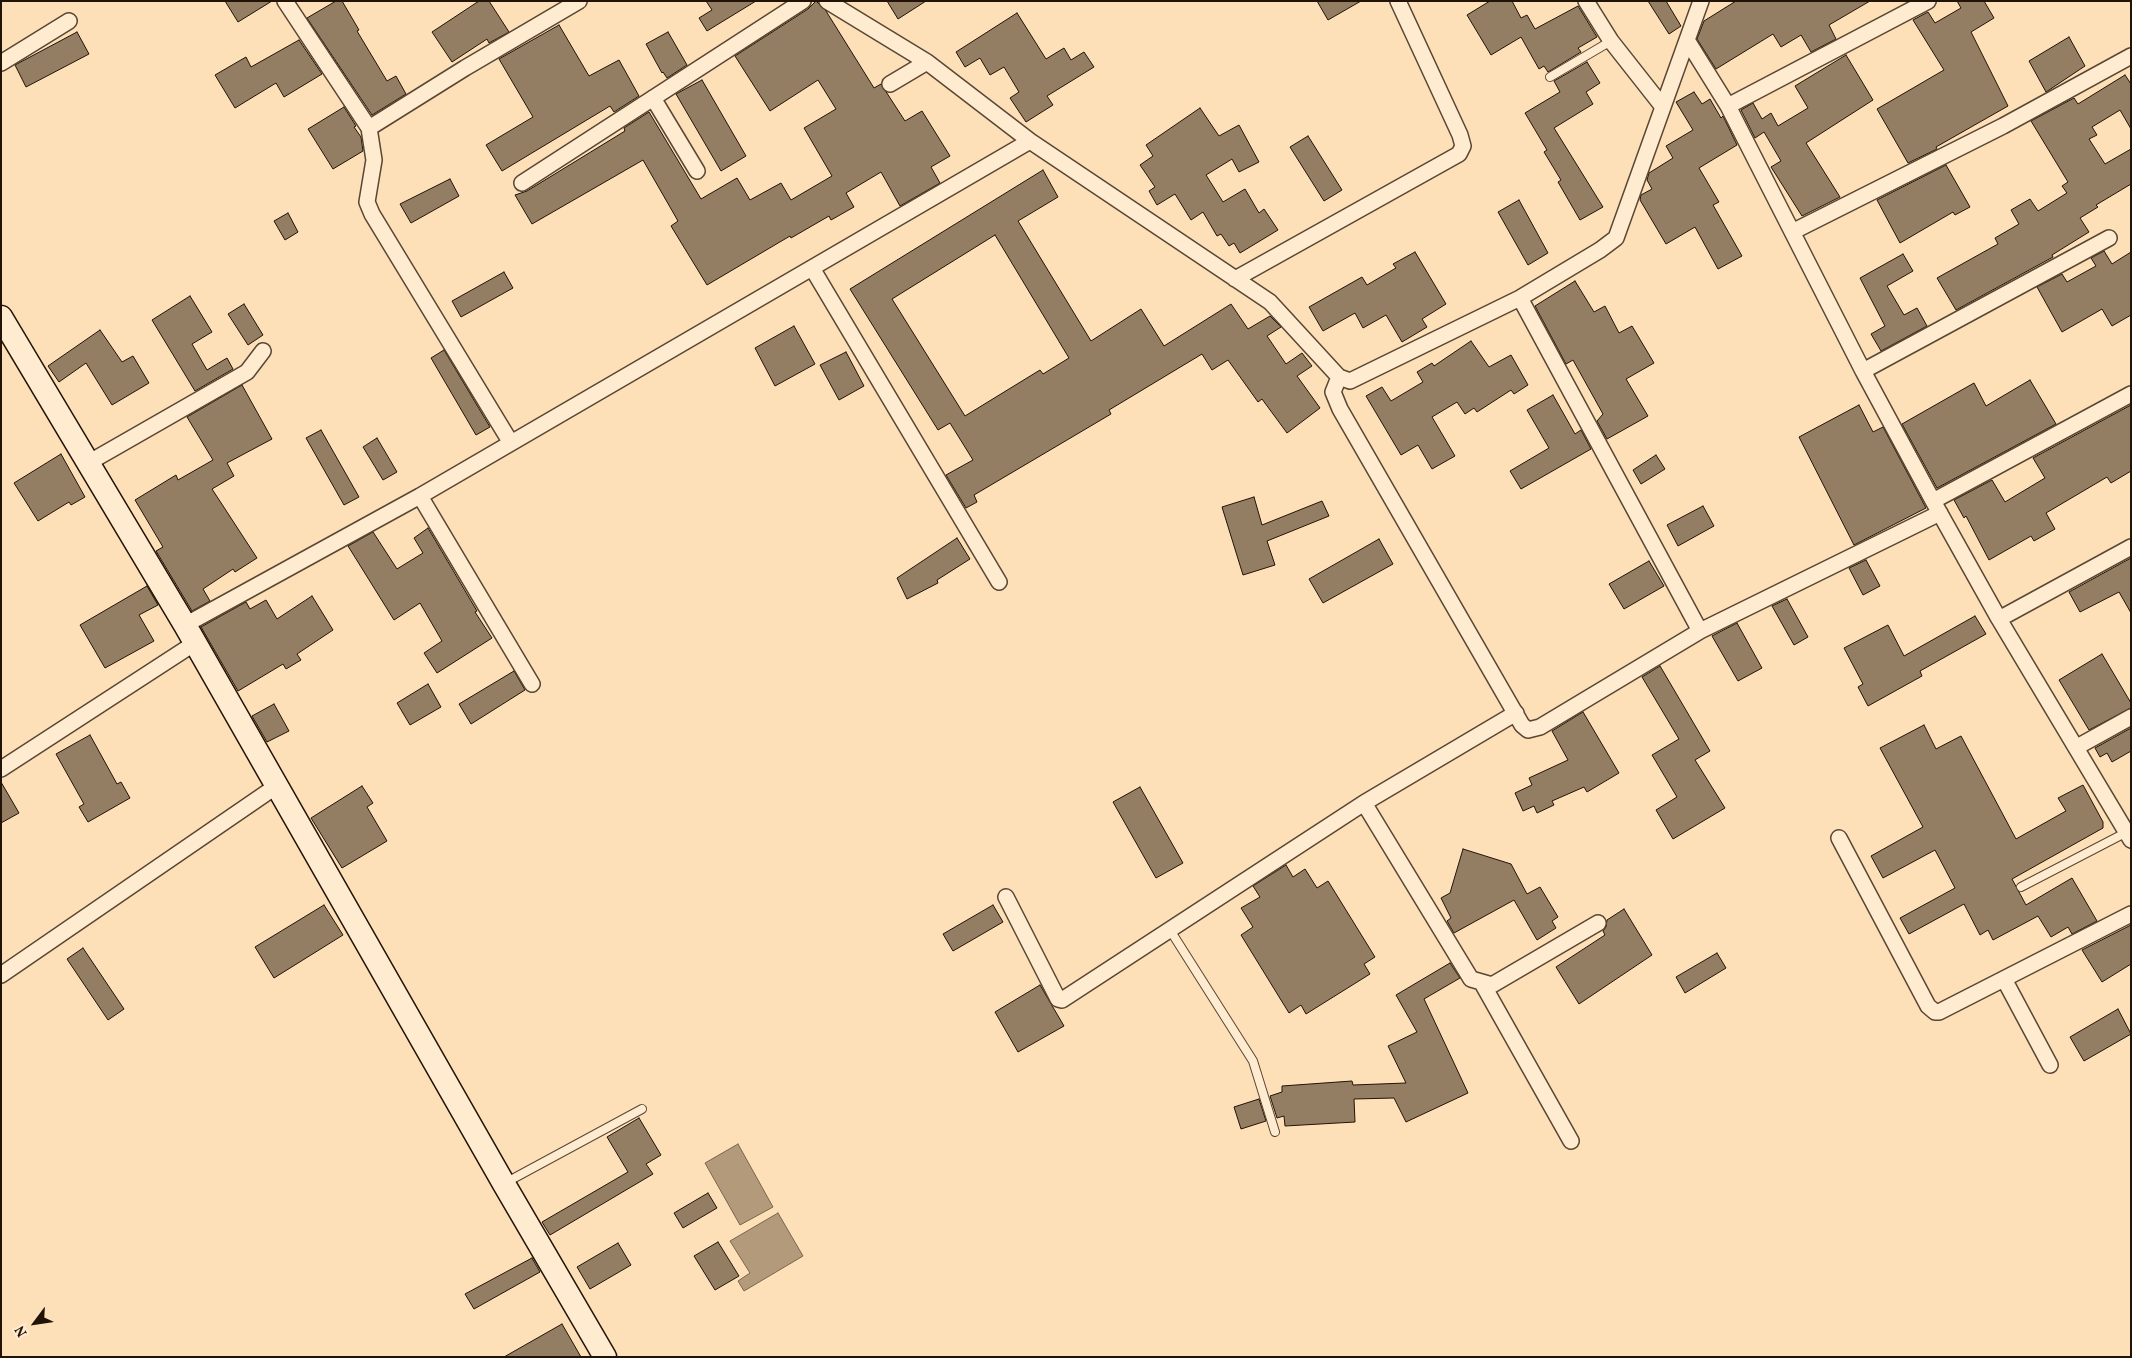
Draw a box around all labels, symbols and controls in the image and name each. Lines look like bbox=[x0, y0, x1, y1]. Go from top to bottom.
north arrow bbox=[10, 1298, 60, 1348]
text: N bbox=[11, 1322, 32, 1340]

